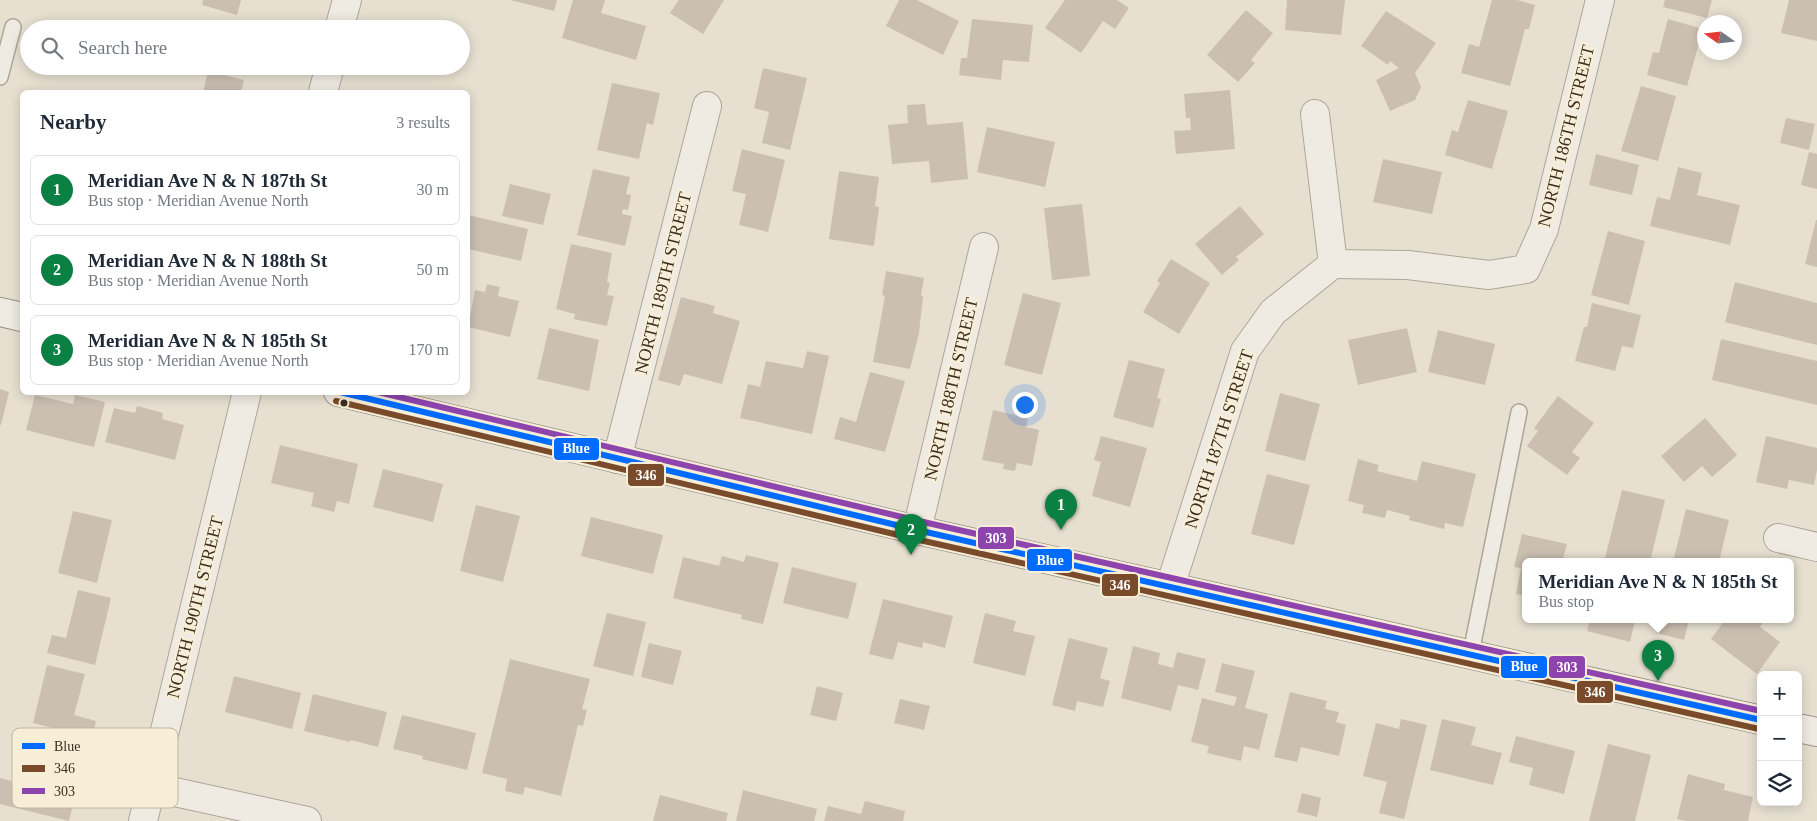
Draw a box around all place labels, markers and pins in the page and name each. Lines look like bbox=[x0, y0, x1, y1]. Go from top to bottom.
unlabelled marker bbox=[339, 398, 349, 408]
pin: 1 bbox=[1045, 489, 1077, 530]
pin: 2 bbox=[895, 514, 927, 555]
pin: 3 bbox=[1642, 640, 1674, 681]

